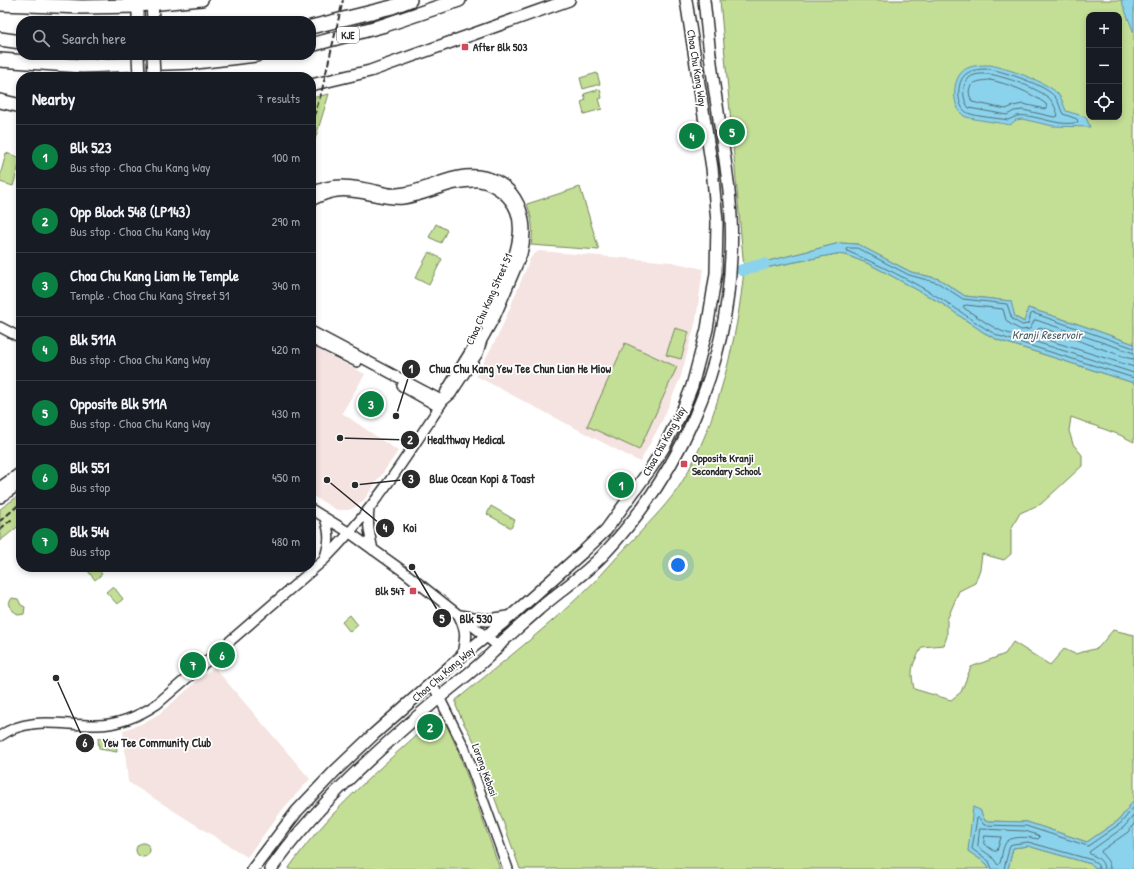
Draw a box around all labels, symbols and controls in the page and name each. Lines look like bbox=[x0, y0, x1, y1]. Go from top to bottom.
map controls bbox=[1086, 12, 1122, 120]
button: + bbox=[1086, 12, 1122, 48]
search box bbox=[16, 16, 316, 60]
icon: search bbox=[30, 27, 52, 49]
road number: KJE bbox=[337, 27, 359, 43]
text: Search here bbox=[62, 28, 126, 49]
street label: Choa Chu Kang Way bbox=[684, 29, 710, 108]
place label: After Blk 503 bbox=[473, 40, 527, 54]
marker: After Blk 503 bbox=[460, 42, 470, 52]
button: − bbox=[1086, 48, 1122, 84]
button: locate bbox=[1086, 84, 1122, 120]
text: Nearby bbox=[32, 87, 75, 110]
text: 7 results bbox=[257, 89, 300, 107]
pin: 5 bbox=[719, 117, 745, 147]
pin: 4 bbox=[679, 121, 705, 151]
text: Blk 523 bbox=[70, 137, 111, 158]
text: 1 bbox=[43, 148, 47, 166]
text: 100 m bbox=[272, 148, 300, 166]
text: Bus stop · Choa Chu Kang Way bbox=[70, 158, 210, 176]
text: Opp Block 548 (LP143) bbox=[70, 201, 191, 222]
text: 2 bbox=[42, 212, 48, 230]
text: 290 m bbox=[271, 212, 300, 230]
text: Bus stop · Choa Chu Kang Way bbox=[70, 222, 210, 240]
street label: Choa Chu Kang Street 51 bbox=[463, 251, 515, 347]
text: Choa Chu Kang Liam He Temple bbox=[70, 265, 239, 286]
text: 3 bbox=[42, 276, 48, 294]
text: 340 m bbox=[272, 276, 300, 294]
text: Temple · Choa Chu Kang Street 51 bbox=[70, 286, 230, 304]
water label: Kranji Reservoir bbox=[1012, 326, 1084, 343]
text: Blk 511A bbox=[70, 329, 116, 350]
text: 4 bbox=[43, 340, 47, 358]
text: 420 m bbox=[271, 340, 300, 358]
text: Bus stop · Choa Chu Kang Way bbox=[70, 350, 210, 368]
callout: Chua Chu Kang Yew Tee Chun Lian He Miow bbox=[401, 357, 619, 381]
text: 1 bbox=[409, 360, 414, 377]
text: Chua Chu Kang Yew Tee Chun Lian He Miow bbox=[429, 360, 611, 378]
pin: 3 bbox=[358, 389, 384, 419]
text: Opposite Blk 511A bbox=[70, 393, 167, 414]
street label: Choa Chu Kang Way bbox=[639, 403, 689, 478]
text: 5 bbox=[42, 404, 48, 422]
text: 430 m bbox=[272, 404, 300, 422]
text: Bus stop · Choa Chu Kang Way bbox=[70, 414, 210, 432]
callout: Healthway Medical bbox=[400, 428, 513, 452]
text: 2 bbox=[407, 431, 413, 448]
text: Healthway Medical bbox=[427, 431, 506, 449]
place label: Opposite Kranji Secondary School bbox=[692, 451, 762, 479]
text: Blk 551 bbox=[70, 457, 109, 478]
marker: Opposite Kranji Secondary School bbox=[679, 459, 689, 469]
callout: Blue Ocean Kopi & Toast bbox=[401, 467, 542, 491]
text: 6 bbox=[42, 468, 48, 486]
text: 450 m bbox=[272, 468, 300, 486]
text: 3 bbox=[408, 470, 414, 487]
text: Blue Ocean Kopi & Toast bbox=[429, 470, 536, 488]
pin: 1 bbox=[608, 470, 634, 500]
text: Bus stop bbox=[70, 478, 110, 496]
callout: Koi bbox=[375, 516, 425, 540]
text: 4 bbox=[383, 519, 388, 536]
text: Koi bbox=[403, 519, 417, 536]
text: Blk 544 bbox=[70, 521, 109, 542]
text: 7 bbox=[42, 532, 48, 550]
text: 480 m bbox=[272, 532, 300, 550]
text: Bus stop bbox=[70, 542, 110, 560]
your location bbox=[668, 555, 688, 575]
place label: Blk 547 bbox=[375, 584, 406, 598]
marker: Blk 547 bbox=[408, 586, 418, 596]
callout: Blk 530 bbox=[432, 606, 501, 630]
text: 5 bbox=[439, 610, 445, 627]
text: Blk 530 bbox=[460, 610, 493, 627]
pin: 6 bbox=[209, 640, 235, 670]
street label: Choa Chu Kang Way bbox=[409, 643, 477, 705]
pin: 7 bbox=[180, 650, 206, 680]
pin: 2 bbox=[417, 712, 443, 742]
callout: Yew Tee Community Club bbox=[75, 731, 220, 755]
text: 6 bbox=[83, 734, 88, 751]
text: Yew Tee Community Club bbox=[102, 734, 211, 752]
street label: Lorong Kebasi bbox=[469, 742, 501, 798]

